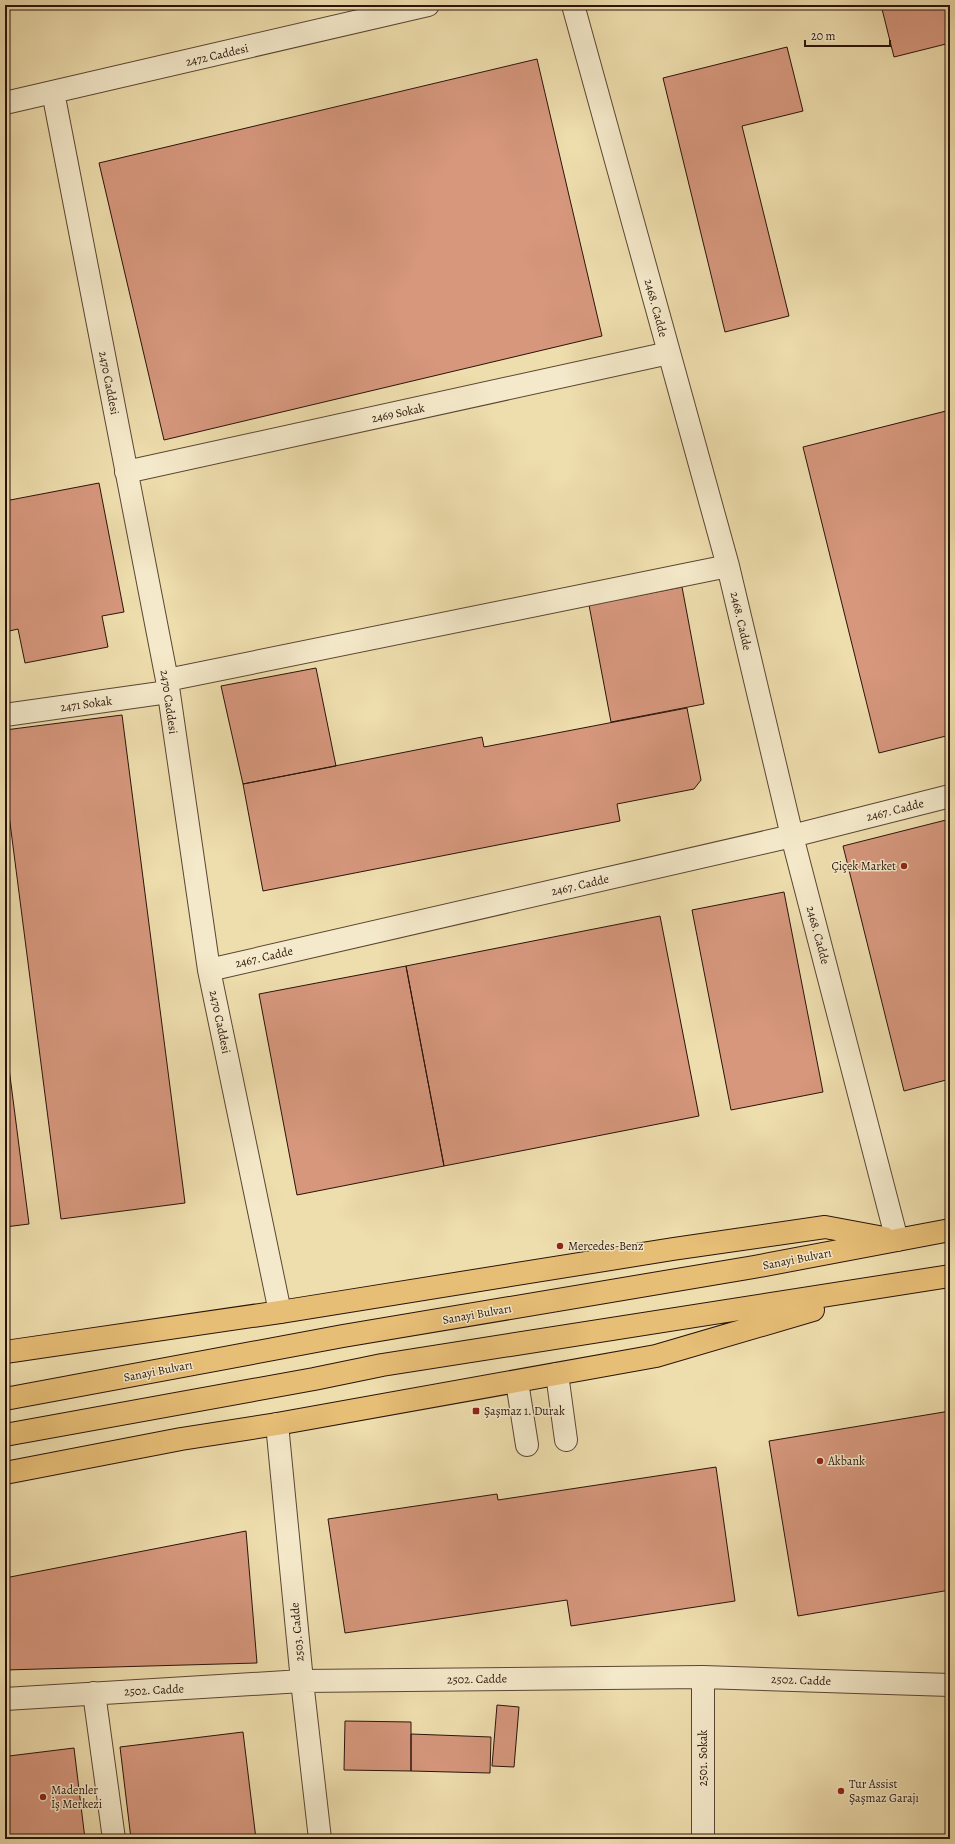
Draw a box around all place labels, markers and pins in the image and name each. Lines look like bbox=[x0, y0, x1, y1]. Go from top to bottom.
place label: Çiçek Market bbox=[831, 858, 896, 874]
marker: Çiçek Market bbox=[899, 861, 909, 871]
place label: Mercedes-Benz bbox=[568, 1238, 643, 1254]
marker: Mercedes-Benz bbox=[555, 1241, 565, 1251]
place label: Şaşmaz 1. Durak bbox=[484, 1403, 565, 1419]
marker: Şaşmaz 1. Durak bbox=[471, 1406, 481, 1416]
place label: Akbank bbox=[827, 1453, 865, 1469]
marker: Akbank bbox=[815, 1456, 825, 1466]
place label: Tur Assist Şaşmaz Garajı bbox=[849, 1776, 919, 1806]
place label: Madenler İş Merkezi bbox=[51, 1782, 102, 1812]
marker: Tur Assist Şaşmaz Garajı bbox=[836, 1786, 846, 1796]
marker: Madenler İş Merkezi bbox=[38, 1792, 48, 1802]

